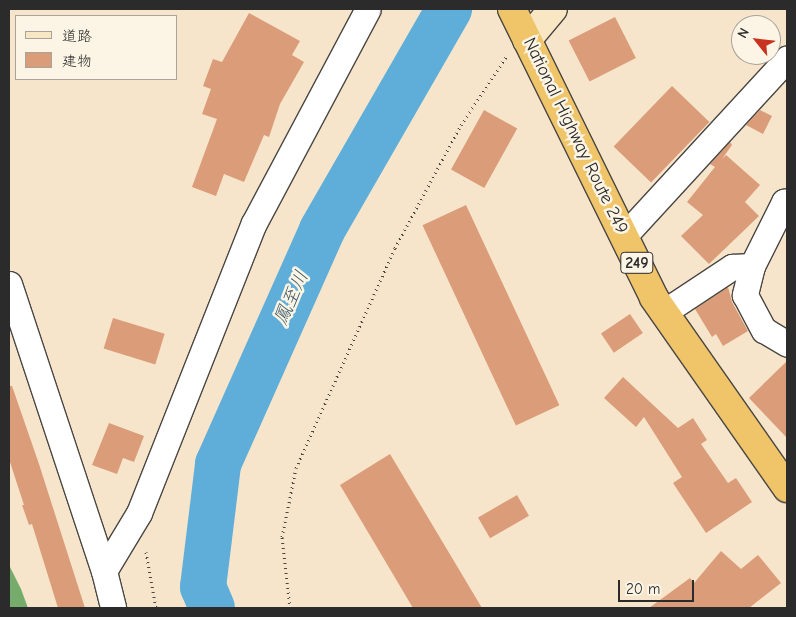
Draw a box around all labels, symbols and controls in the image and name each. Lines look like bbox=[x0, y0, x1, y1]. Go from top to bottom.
legend bbox=[15, 15, 178, 80]
north arrow bbox=[731, 15, 781, 65]
text: N bbox=[734, 25, 753, 41]
text: 道路 bbox=[62, 27, 92, 45]
street label: National Highway Route 249 bbox=[518, 34, 632, 238]
text: 建物 bbox=[62, 52, 92, 70]
road number: 249 bbox=[620, 250, 654, 276]
water label: 鳳至川 bbox=[270, 267, 314, 329]
scale bar bbox=[621, 570, 697, 602]
text: 20 m bbox=[626, 580, 660, 598]

